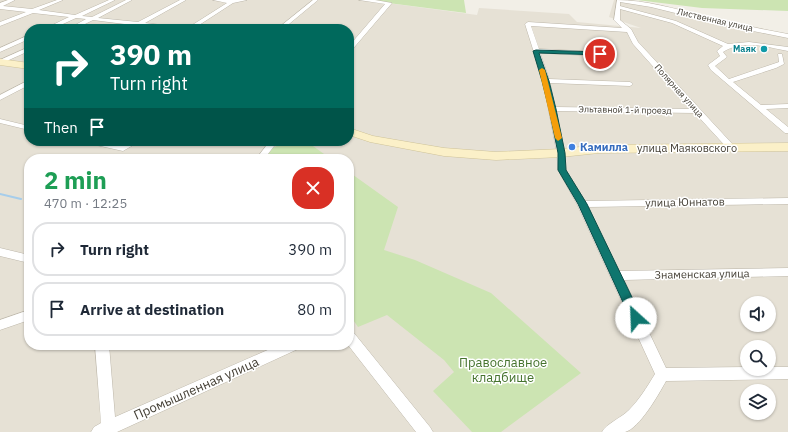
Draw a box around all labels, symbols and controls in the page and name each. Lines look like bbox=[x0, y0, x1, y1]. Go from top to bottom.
street label: Лиственная улица bbox=[676, 5, 754, 34]
text: 390 m bbox=[110, 36, 192, 73]
pin bbox=[583, 37, 617, 71]
icon: right bbox=[44, 40, 96, 92]
icon: arrive bbox=[589, 43, 611, 65]
place label: Маяк bbox=[733, 43, 756, 54]
marker: Маяк bbox=[759, 44, 769, 54]
street label: Полярная улица bbox=[652, 62, 706, 120]
text: Turn right bbox=[110, 72, 188, 95]
street label: Эльтавной 1-й проезд bbox=[578, 103, 672, 116]
icon: arrive bbox=[86, 116, 108, 138]
text: Then bbox=[44, 118, 78, 137]
place label: Камилла bbox=[580, 140, 628, 154]
street label: улица Маяковского bbox=[637, 141, 737, 155]
marker: Камилла bbox=[567, 142, 577, 152]
text: 2 min bbox=[44, 164, 107, 196]
button: close bbox=[292, 167, 334, 209]
street label: улица Юннатов bbox=[645, 194, 725, 210]
text: 470 m · 12:25 bbox=[44, 195, 127, 212]
icon: right bbox=[46, 238, 68, 260]
text: Turn right bbox=[80, 240, 149, 259]
text: 390 m bbox=[288, 240, 332, 259]
street label: Знаменская улица bbox=[654, 266, 750, 282]
map controls bbox=[740, 296, 776, 420]
button: sound bbox=[740, 296, 776, 332]
position arrow bbox=[615, 297, 657, 339]
icon: arrive bbox=[46, 298, 68, 320]
text: Arrive at destination bbox=[80, 300, 224, 319]
text: 80 m bbox=[297, 300, 332, 319]
button: search bbox=[740, 340, 776, 376]
street label: Промышленная улица bbox=[131, 353, 262, 424]
park label: Православное кладбище bbox=[459, 354, 547, 386]
button: layers bbox=[740, 384, 776, 420]

